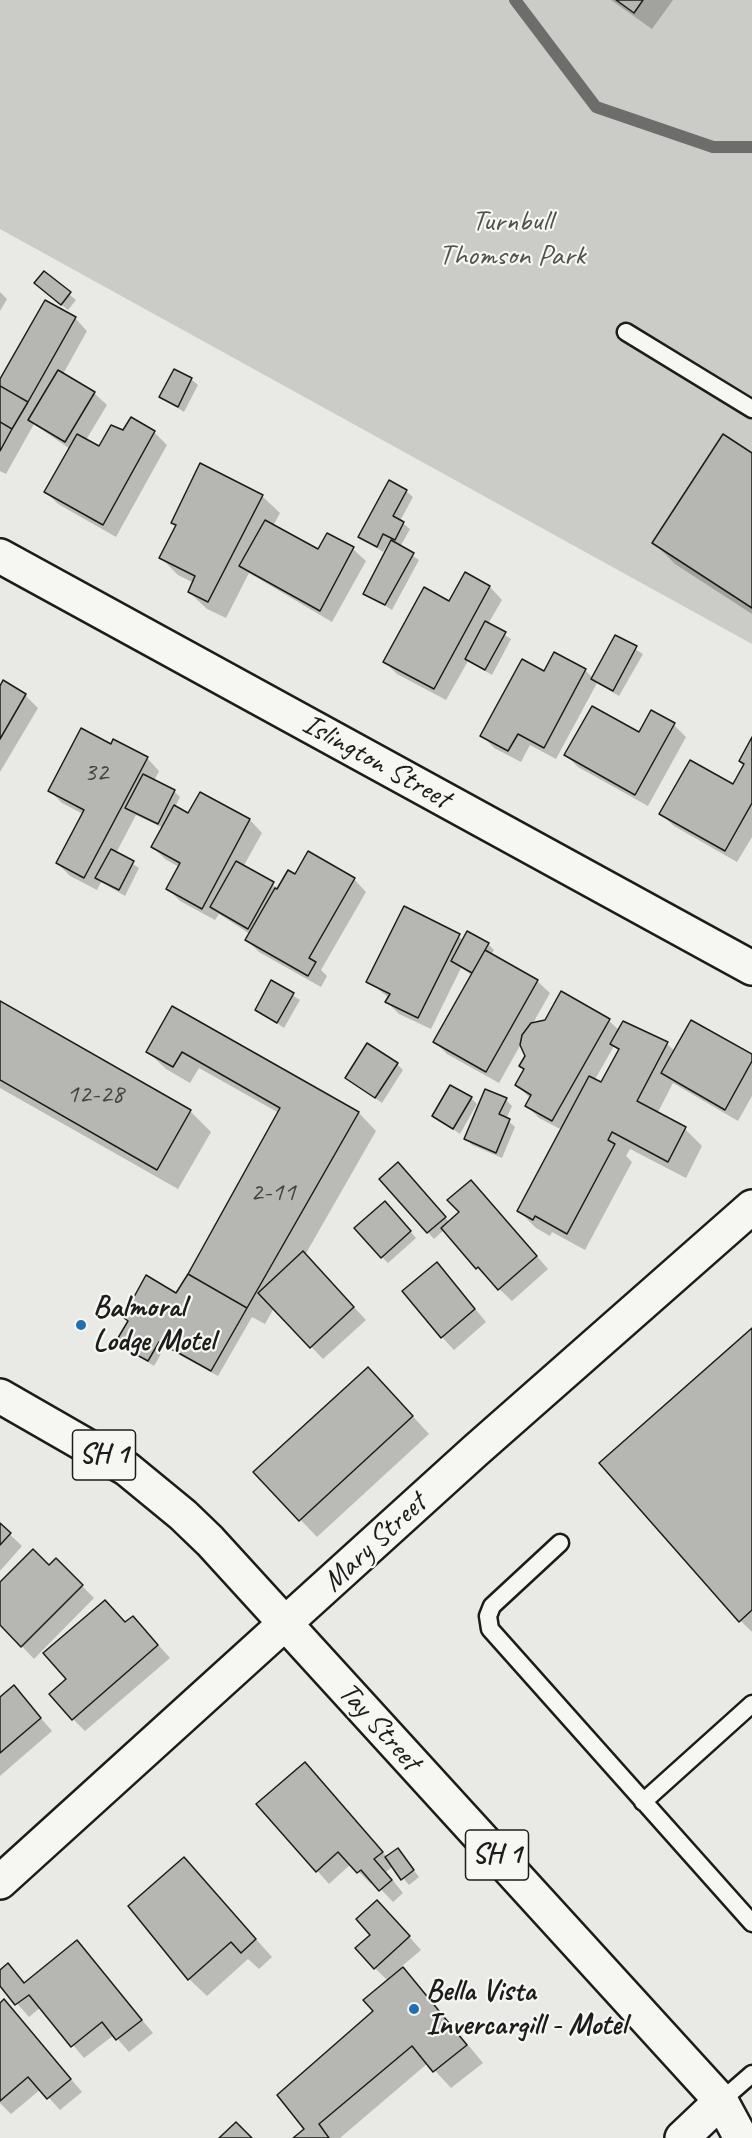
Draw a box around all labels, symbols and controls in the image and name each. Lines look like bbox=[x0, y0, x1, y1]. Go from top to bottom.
park label: Turnbull Thomson Park bbox=[439, 204, 585, 274]
street label: Islington Street bbox=[296, 707, 456, 817]
house number: 32 bbox=[84, 757, 108, 789]
house number: 12-28 bbox=[66, 1079, 124, 1111]
house number: 2-11 bbox=[250, 1177, 296, 1209]
place label: Balmoral Lodge Motel bbox=[93, 1290, 215, 1360]
marker: Balmoral Lodge Motel bbox=[74, 1318, 88, 1332]
road number: SH 1 bbox=[72, 1430, 136, 1480]
street label: Mary Street bbox=[316, 1486, 434, 1600]
street label: Tay Street bbox=[330, 1675, 428, 1779]
road number: SH 1 bbox=[466, 1830, 528, 1880]
place label: Bella Vista Invercargill - Motel bbox=[426, 1974, 626, 2044]
marker: Bella Vista Invercargill - Motel bbox=[407, 2002, 421, 2016]

